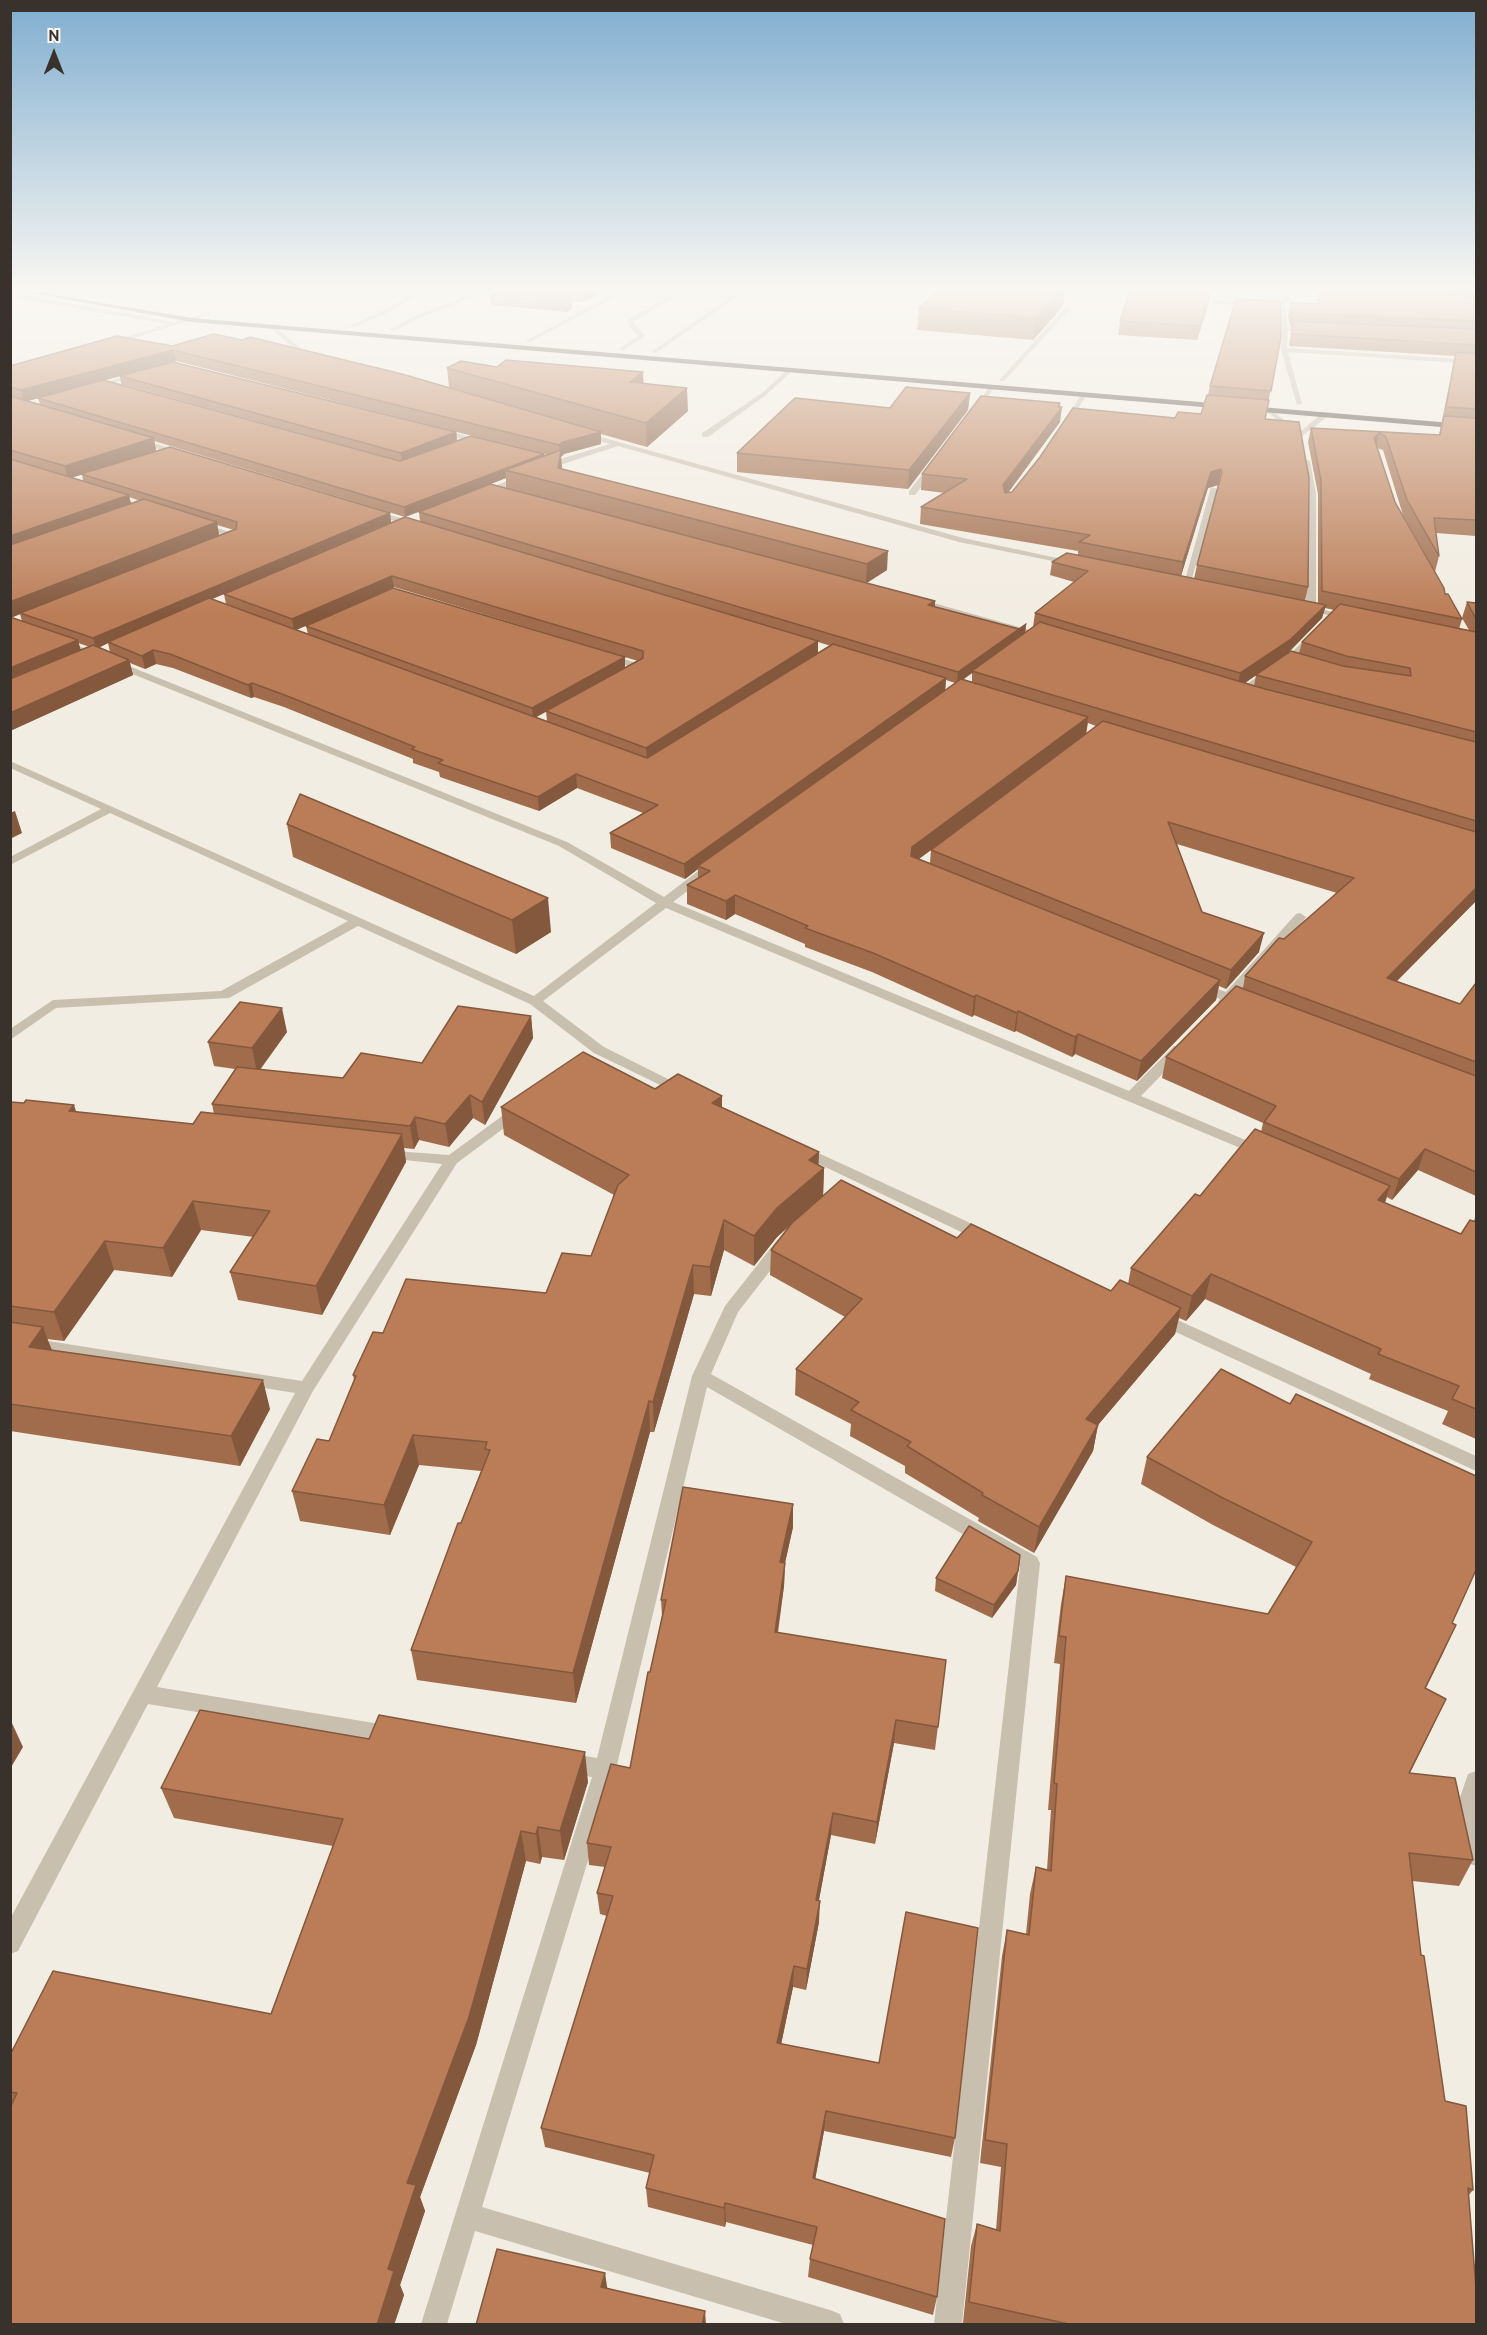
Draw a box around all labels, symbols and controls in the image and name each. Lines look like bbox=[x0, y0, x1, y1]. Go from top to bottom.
north arrow bbox=[24, 24, 84, 84]
text: N bbox=[48, 26, 60, 45]

